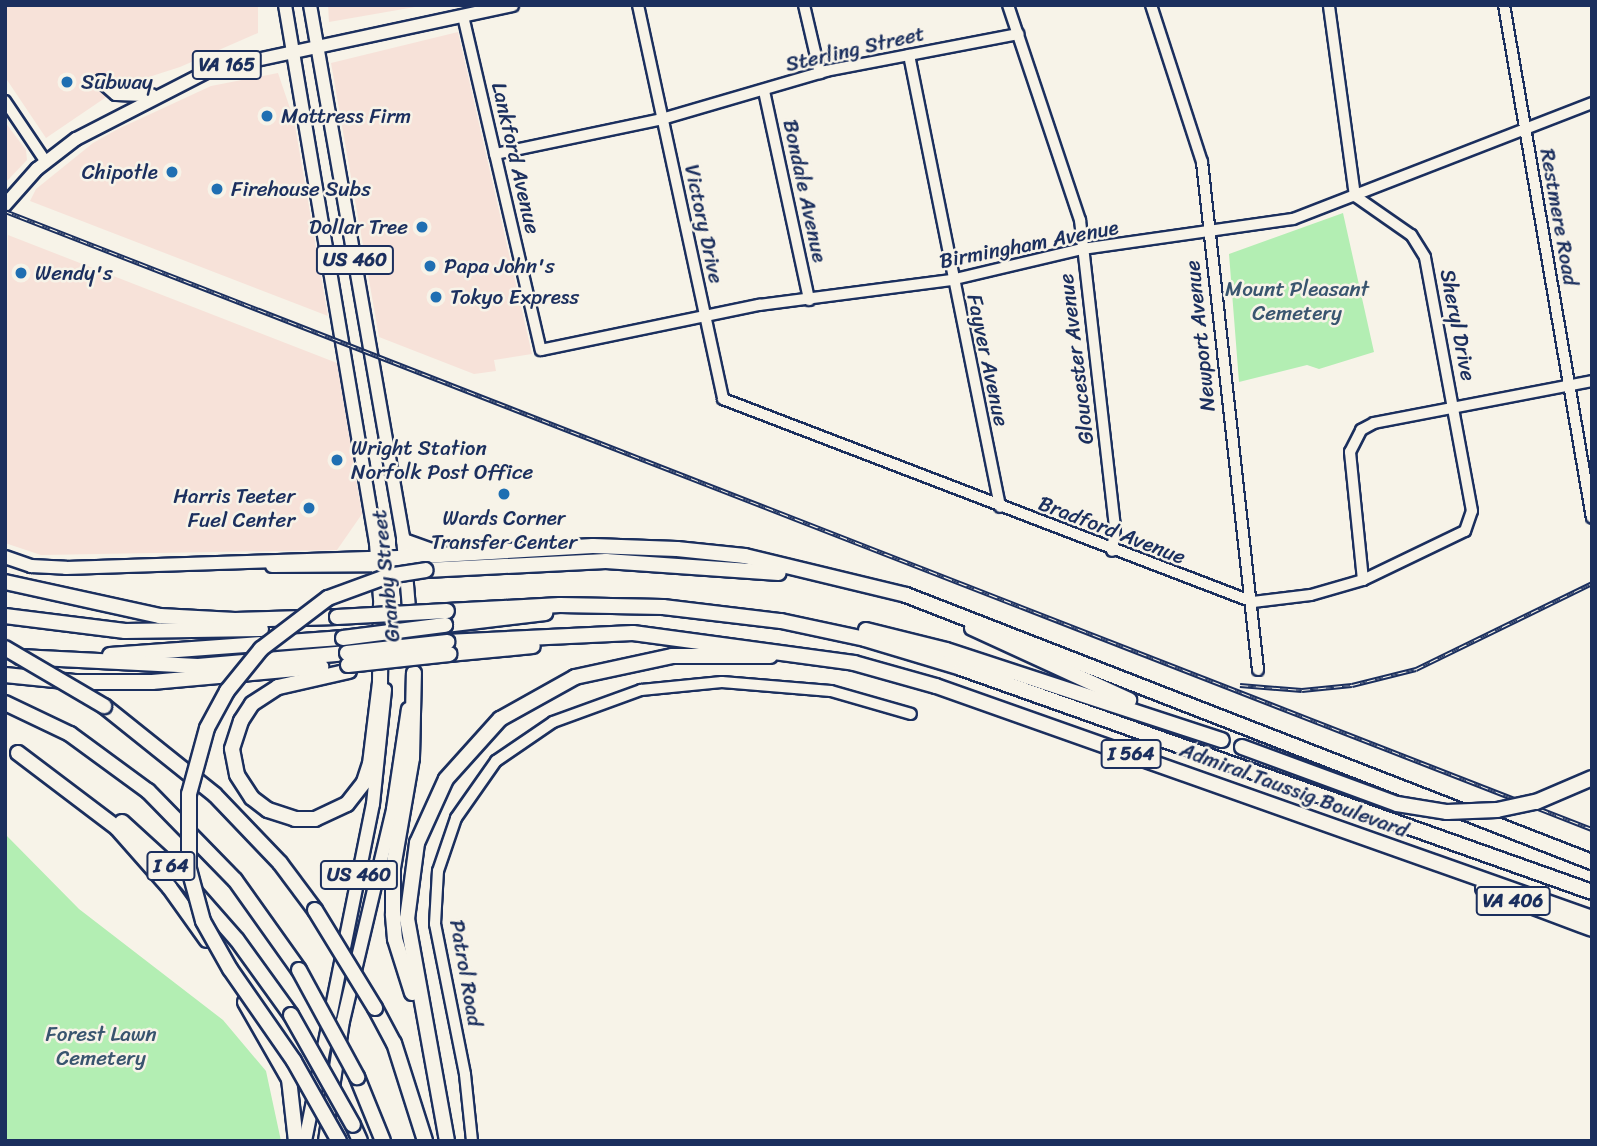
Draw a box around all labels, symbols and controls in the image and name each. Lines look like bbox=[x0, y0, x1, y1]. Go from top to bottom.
street label: Sterling Street bbox=[783, 21, 927, 77]
road number: VA 165 bbox=[190, 50, 264, 80]
place label: Subway bbox=[81, 69, 153, 95]
marker: Subway bbox=[59, 74, 75, 90]
street label: Lankford Avenue bbox=[486, 80, 546, 236]
place label: Mattress Firm bbox=[281, 103, 411, 129]
marker: Mattress Firm bbox=[259, 108, 275, 124]
street label: Bondale Avenue bbox=[778, 117, 832, 265]
street label: Restmere Road bbox=[1535, 147, 1583, 287]
place label: Chipotle bbox=[82, 159, 158, 185]
street label: Victory Drive bbox=[679, 162, 729, 286]
marker: Chipotle bbox=[164, 164, 180, 180]
place label: Firehouse Subs bbox=[231, 176, 371, 202]
marker: Firehouse Subs bbox=[209, 181, 225, 197]
place label: Dollar Tree bbox=[308, 214, 408, 240]
street label: Birmingham Avenue bbox=[937, 214, 1121, 274]
marker: Dollar Tree bbox=[414, 219, 430, 235]
road number: US 460 bbox=[315, 244, 395, 276]
place label: Papa John's bbox=[444, 253, 554, 279]
marker: Papa John's bbox=[422, 258, 438, 274]
street label: Newport Avenue bbox=[1180, 259, 1220, 413]
place label: Wendy's bbox=[35, 260, 113, 286]
marker: Wendy's bbox=[13, 265, 29, 281]
street label: Sheryl Drive bbox=[1435, 267, 1481, 383]
street label: Gloucester Avenue bbox=[1053, 272, 1099, 446]
park label: Mount Pleasant Cemetery bbox=[1224, 276, 1370, 326]
place label: Tokyo Express bbox=[450, 284, 581, 310]
marker: Tokyo Express bbox=[428, 289, 444, 305]
street label: Fayver Avenue bbox=[962, 292, 1014, 428]
place label: Wright Station Norfolk Post Office bbox=[351, 435, 534, 485]
marker: Wright Station Norfolk Post Office bbox=[329, 452, 345, 468]
place label: Harris Teeter Fuel Center bbox=[173, 483, 295, 533]
marker: Wards Corner Transfer Center bbox=[496, 486, 512, 502]
street label: Bradford Avenue bbox=[1035, 490, 1189, 570]
marker: Harris Teeter Fuel Center bbox=[301, 500, 317, 516]
place label: Wards Corner Transfer Center bbox=[431, 505, 577, 555]
street label: Granby Street bbox=[367, 509, 405, 643]
street label: Admiral Taussig Boulevard bbox=[1176, 737, 1412, 843]
road number: I 564 bbox=[1100, 738, 1162, 769]
road number: I 64 bbox=[145, 850, 197, 881]
road number: US 460 bbox=[319, 860, 399, 890]
road number: VA 406 bbox=[1474, 886, 1552, 917]
street label: Patrol Road bbox=[444, 918, 488, 1028]
park label: Forest Lawn Cemetery bbox=[45, 1021, 157, 1071]

